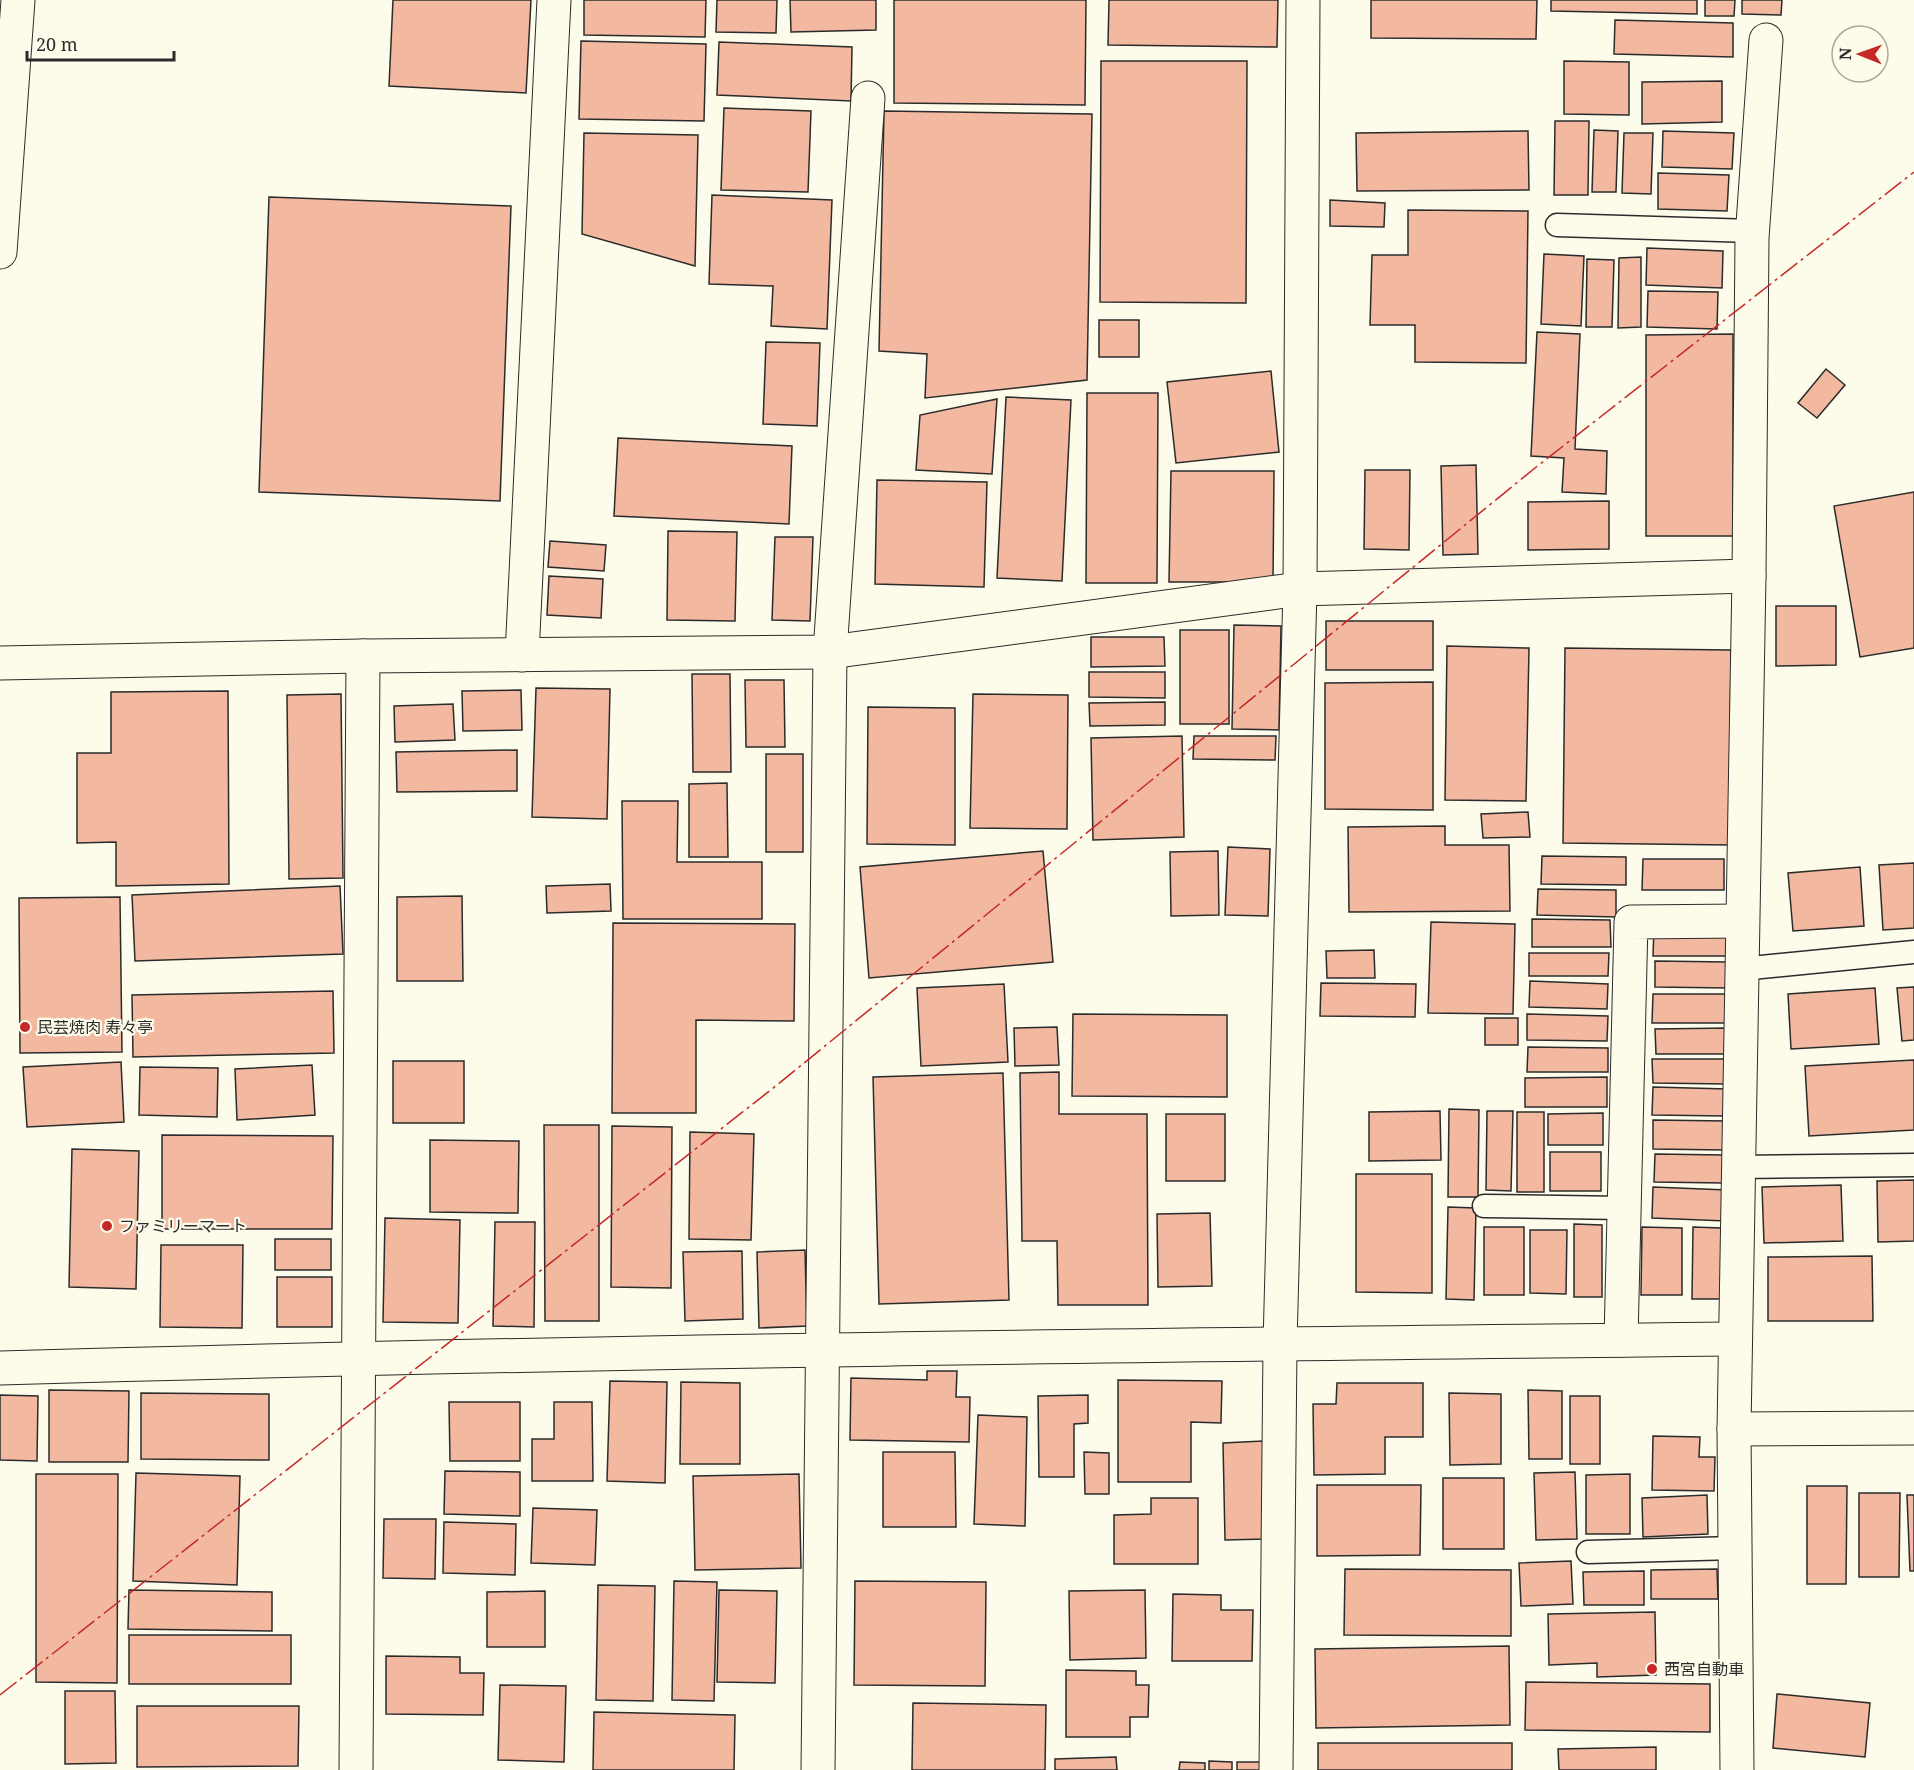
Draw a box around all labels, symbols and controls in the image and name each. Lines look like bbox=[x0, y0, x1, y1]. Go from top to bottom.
scale bar bbox=[27, 24, 174, 62]
north arrow bbox=[1830, 24, 1890, 84]
text: 20 m bbox=[36, 32, 78, 56]
text: N bbox=[1834, 47, 1856, 60]
place label: 民芸焼肉 寿々亭 bbox=[37, 1016, 153, 1038]
marker: 民芸焼肉 寿々亭 bbox=[18, 1020, 32, 1034]
place label: ファミリーマート bbox=[119, 1215, 247, 1237]
marker: ファミリーマート bbox=[100, 1219, 114, 1233]
place label: 西宮自動車 bbox=[1664, 1658, 1744, 1680]
marker: 西宮自動車 bbox=[1645, 1662, 1659, 1676]

